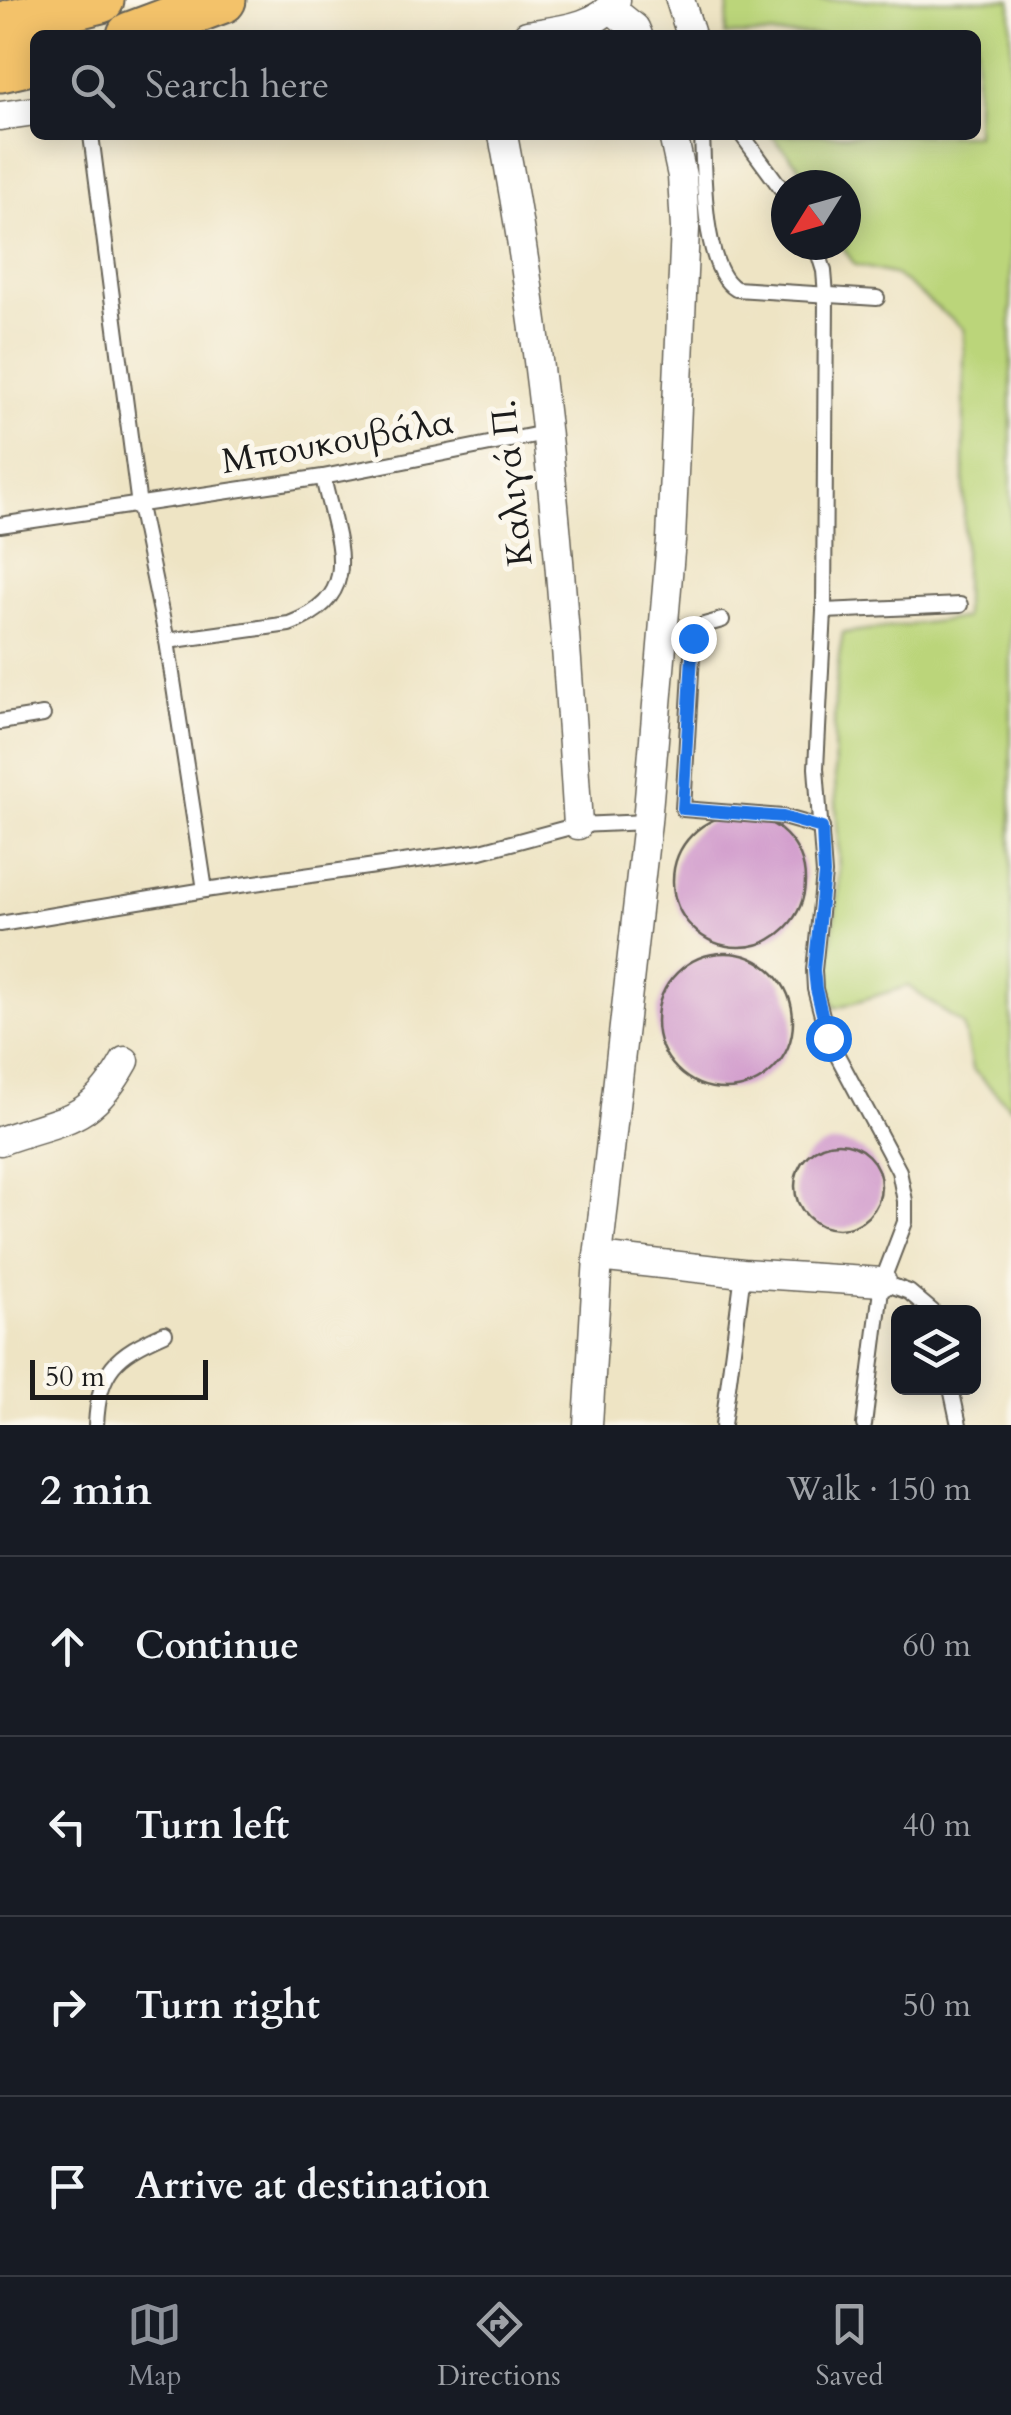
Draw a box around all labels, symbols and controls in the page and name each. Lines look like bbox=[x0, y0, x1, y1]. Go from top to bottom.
search box bbox=[30, 30, 981, 140]
icon: search bbox=[65, 58, 120, 113]
text: Search here bbox=[145, 59, 329, 111]
north arrow bbox=[771, 170, 861, 260]
street label: Καλιγά Π. bbox=[479, 397, 545, 568]
street label: Μπουκουβάλα bbox=[218, 398, 457, 486]
route end bbox=[671, 616, 717, 662]
route start bbox=[806, 1016, 852, 1062]
map controls bbox=[891, 1305, 981, 1395]
button: layers bbox=[891, 1305, 981, 1395]
scale bar bbox=[30, 1355, 208, 1400]
text: 50 m bbox=[45, 1358, 105, 1396]
text: 2 min bbox=[40, 1462, 152, 1519]
text: Walk · 150 m bbox=[786, 1468, 971, 1512]
icon: ahead bbox=[40, 1619, 95, 1674]
text: Continue bbox=[135, 1620, 299, 1672]
text: 60 m bbox=[903, 1624, 971, 1668]
icon: left bbox=[40, 1799, 95, 1854]
text: Turn left bbox=[135, 1800, 289, 1852]
text: 40 m bbox=[903, 1804, 971, 1848]
icon: right bbox=[40, 1979, 95, 2034]
text: Turn right bbox=[135, 1980, 320, 2032]
text: 50 m bbox=[903, 1984, 971, 2028]
icon: arrive bbox=[40, 2159, 95, 2214]
text: Arrive at destination bbox=[135, 2160, 490, 2212]
tab: Map bbox=[127, 2297, 182, 2395]
tab: Directions bbox=[437, 2297, 561, 2395]
tab: Saved bbox=[816, 2297, 884, 2395]

